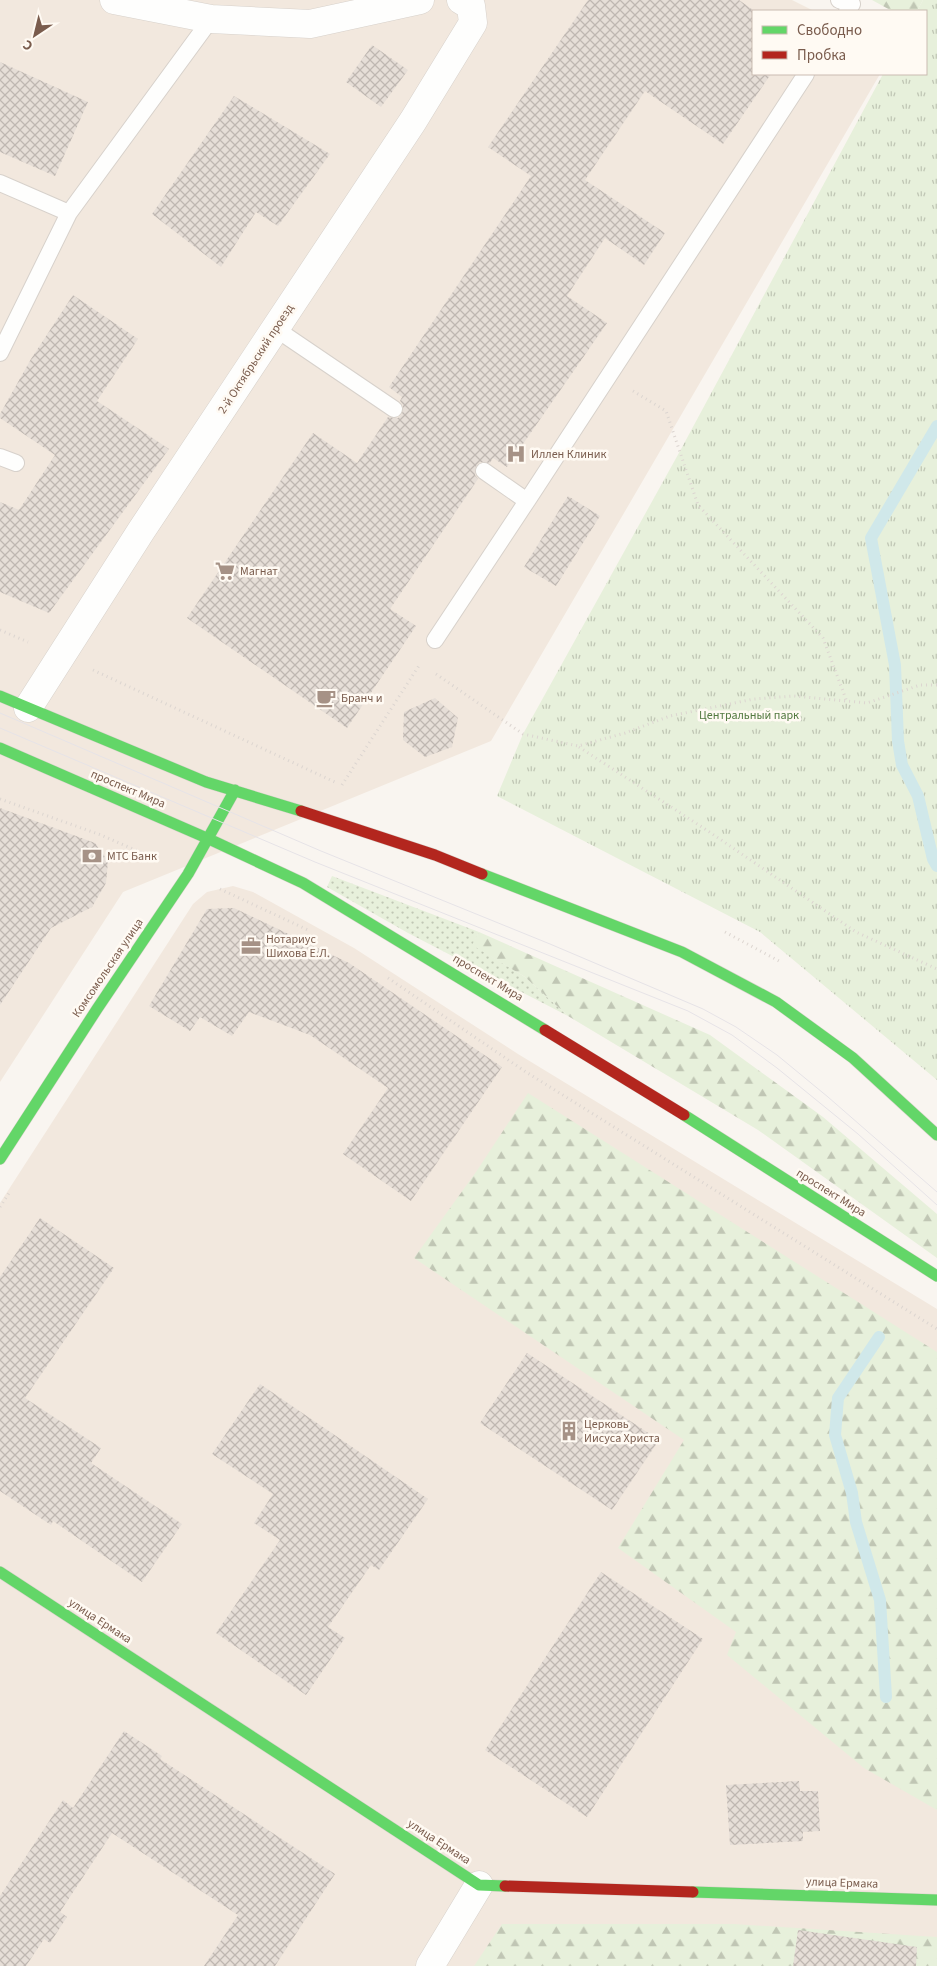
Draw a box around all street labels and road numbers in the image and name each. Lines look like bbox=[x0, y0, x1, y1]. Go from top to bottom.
street label: 2-й Октябрьский проезд bbox=[214, 300, 298, 417]
street label: проспект Мира bbox=[88, 766, 168, 812]
street label: Комсомольская улица bbox=[68, 915, 148, 1021]
street label: проспект Мира bbox=[450, 950, 526, 1006]
street label: проспект Мира bbox=[793, 1165, 869, 1221]
street label: улица Ермака bbox=[65, 1594, 135, 1648]
street label: улица Ермака bbox=[404, 1815, 474, 1869]
street label: улица Ермака bbox=[806, 1873, 878, 1893]

